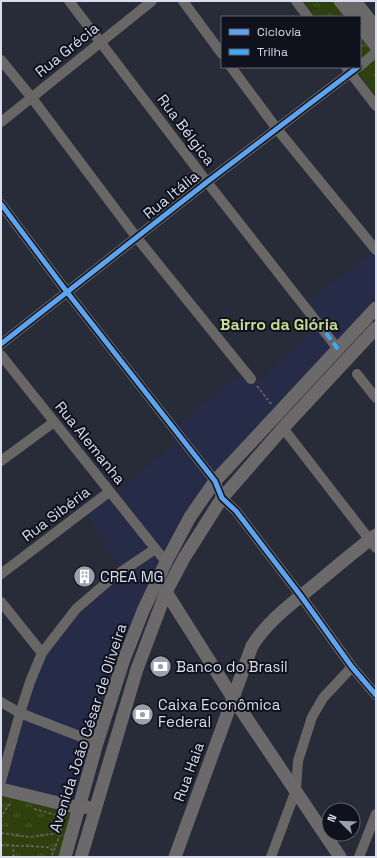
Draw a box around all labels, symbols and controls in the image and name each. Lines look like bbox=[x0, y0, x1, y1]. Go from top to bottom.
legend bbox=[221, 16, 361, 68]
street label: Rua Grécia bbox=[31, 18, 103, 81]
text: Ciclovia bbox=[257, 24, 301, 40]
text: Trilha bbox=[257, 44, 288, 60]
street label: Rua Bélgica bbox=[153, 90, 220, 169]
street label: Rua Itália bbox=[139, 166, 203, 223]
district label: Bairro da Glória bbox=[220, 314, 338, 335]
street label: Rua Alemanha bbox=[51, 397, 130, 488]
street label: Rua Sibéria bbox=[18, 482, 94, 545]
building icon: CREA MG bbox=[72, 564, 98, 590]
place label: CREA MG bbox=[100, 567, 164, 586]
street label: Avenida João César de Oliveira bbox=[45, 621, 130, 835]
bank icon: Banco do Brasil bbox=[147, 654, 173, 680]
place label: Banco do Brasil bbox=[176, 657, 288, 676]
place label: Caixa Econômica Federal bbox=[158, 695, 281, 731]
bank icon: Caixa Econômica Federal bbox=[129, 701, 155, 727]
street label: Rua Haia bbox=[169, 739, 208, 804]
north arrow bbox=[321, 802, 361, 842]
text: N bbox=[324, 812, 340, 824]

